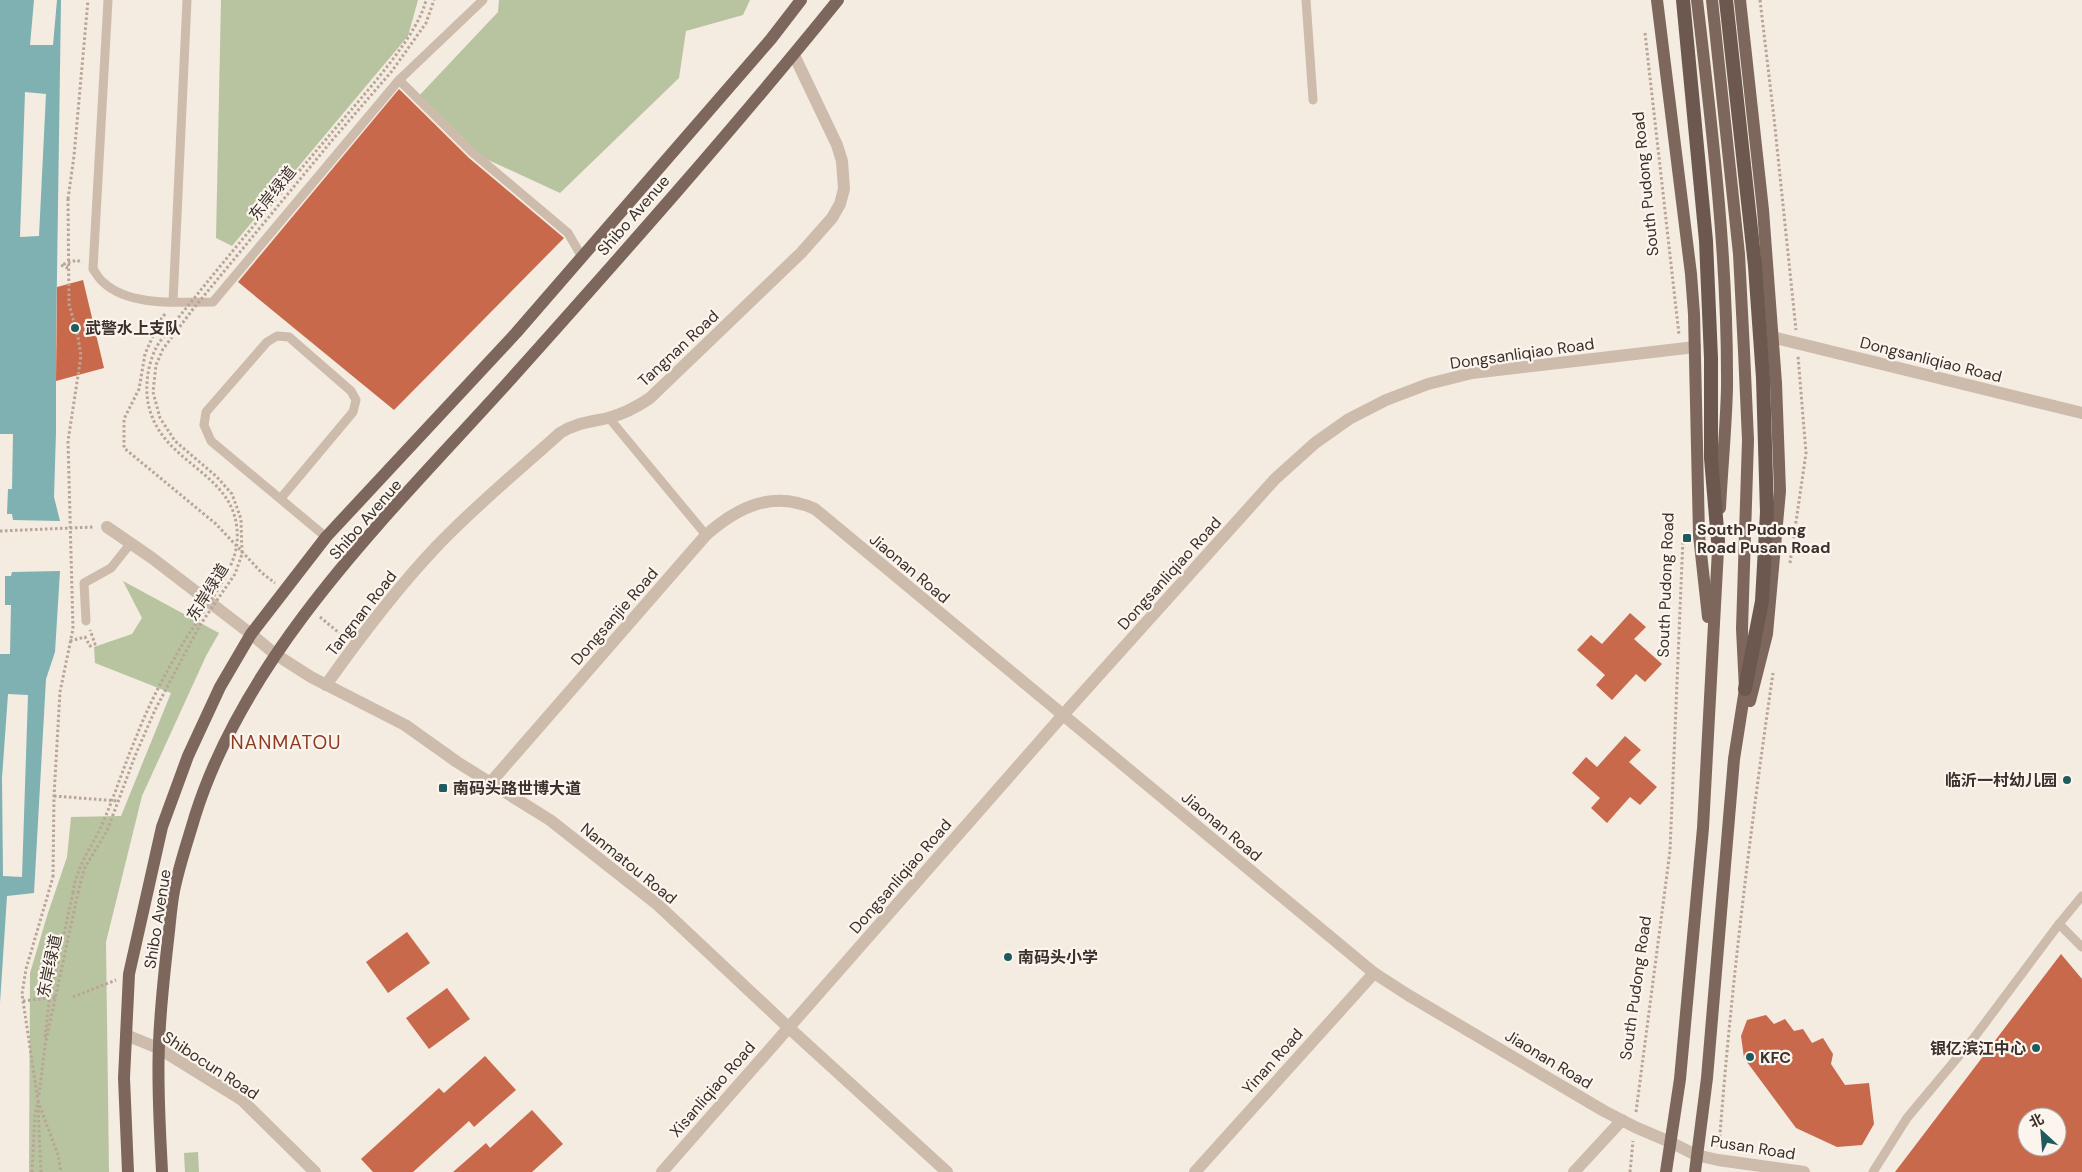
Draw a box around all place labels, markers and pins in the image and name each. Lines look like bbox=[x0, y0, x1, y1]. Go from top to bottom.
place label: 武警水上支队 bbox=[85, 318, 181, 339]
marker: 武警水上支队 bbox=[69, 322, 81, 334]
place label: South Pudong Road Pusan Road bbox=[1697, 519, 1830, 558]
marker: South Pudong Road Pusan Road bbox=[1681, 532, 1693, 544]
place label: 临沂一村幼儿园 bbox=[1945, 770, 2057, 791]
marker: 临沂一村幼儿园 bbox=[2061, 774, 2073, 786]
place label: 南码头路世博大道 bbox=[453, 778, 581, 799]
marker: 南码头路世博大道 bbox=[437, 782, 449, 794]
place label: 南码头小学 bbox=[1018, 947, 1098, 968]
marker: 南码头小学 bbox=[1002, 951, 1014, 963]
place label: 银亿滨江中心 bbox=[1930, 1038, 2026, 1059]
marker: 银亿滨江中心 bbox=[2030, 1042, 2042, 1054]
place label: KFC bbox=[1760, 1047, 1791, 1068]
marker: KFC bbox=[1744, 1051, 1756, 1063]

